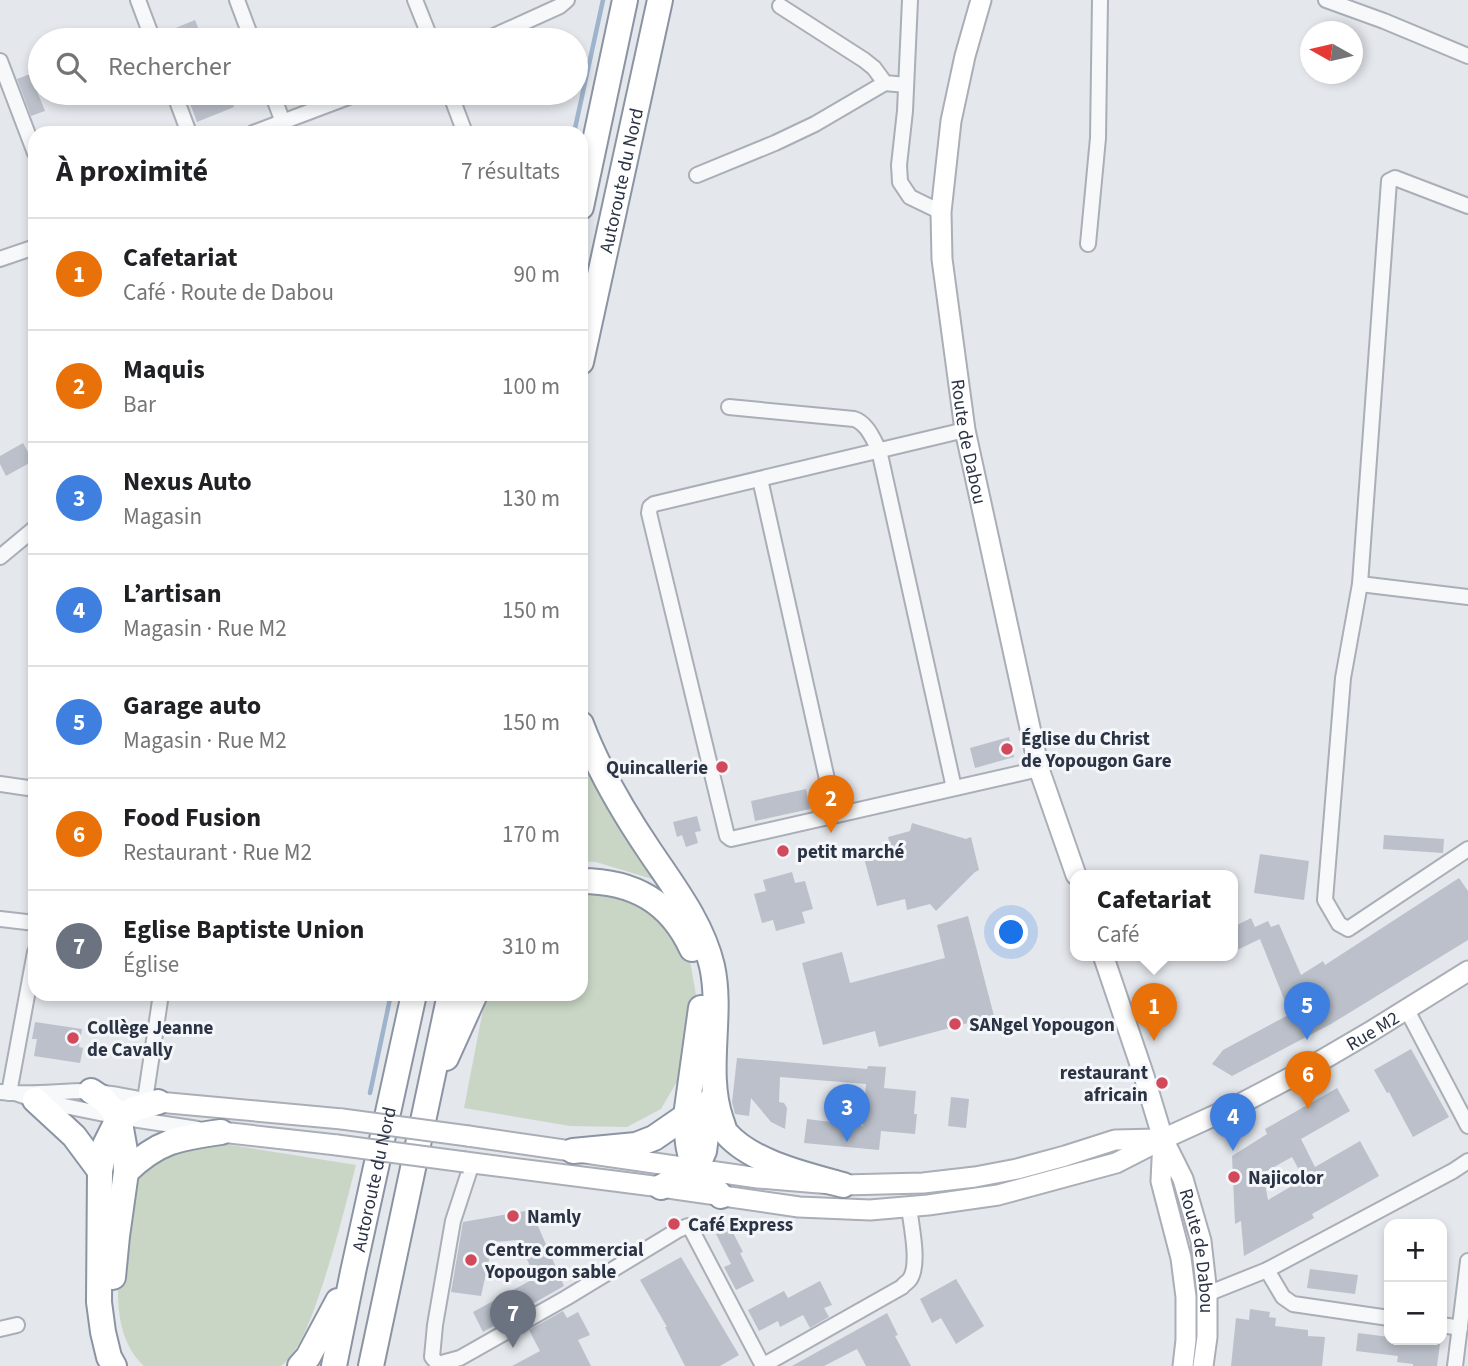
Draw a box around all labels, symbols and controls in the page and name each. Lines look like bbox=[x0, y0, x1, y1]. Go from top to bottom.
north arrow bbox=[1300, 21, 1363, 84]
search box bbox=[28, 28, 588, 105]
icon: search bbox=[52, 48, 90, 86]
text: Rechercher bbox=[108, 48, 231, 85]
street label: Autoroute du Nord bbox=[593, 106, 651, 256]
text: À proximité bbox=[56, 150, 208, 193]
text: 7 résultats bbox=[461, 155, 560, 188]
text: Cafetariat bbox=[123, 239, 238, 276]
text: 1 bbox=[73, 258, 85, 291]
text: 90 m bbox=[513, 258, 560, 291]
text: Café · Route de Dabou bbox=[123, 276, 334, 309]
text: Maquis bbox=[123, 351, 205, 388]
text: 2 bbox=[73, 370, 85, 403]
text: 100 m bbox=[502, 370, 560, 403]
street label: Route de Dabou bbox=[943, 378, 993, 507]
text: Bar bbox=[123, 388, 156, 421]
text: Nexus Auto bbox=[123, 463, 252, 500]
text: 3 bbox=[73, 482, 85, 515]
text: 130 m bbox=[502, 482, 560, 515]
text: Magasin bbox=[123, 500, 202, 533]
text: L’artisan bbox=[123, 575, 222, 612]
text: 4 bbox=[73, 594, 85, 627]
text: 150 m bbox=[502, 594, 560, 627]
text: Magasin · Rue M2 bbox=[123, 612, 287, 645]
text: Garage auto bbox=[123, 687, 261, 724]
text: 5 bbox=[73, 706, 85, 739]
text: 150 m bbox=[502, 706, 560, 739]
text: Magasin · Rue M2 bbox=[123, 724, 287, 757]
place label: Église du Christ de Yopougon Gare bbox=[1021, 726, 1172, 775]
marker: Église du Christ de Yopougon Gare bbox=[999, 741, 1015, 757]
place label: Quincallerie bbox=[606, 755, 708, 782]
marker: Quincallerie bbox=[714, 759, 730, 775]
pin: 2 bbox=[808, 775, 854, 833]
text: Food Fusion bbox=[123, 799, 261, 836]
text: 6 bbox=[73, 818, 85, 851]
text: 170 m bbox=[502, 818, 560, 851]
text: Restaurant · Rue M2 bbox=[123, 836, 312, 869]
place label: petit marché bbox=[797, 839, 905, 866]
marker: petit marché bbox=[775, 843, 791, 859]
popup bbox=[1070, 870, 1238, 961]
text: Cafetariat bbox=[1097, 881, 1211, 918]
text: Eglise Baptiste Union bbox=[123, 911, 365, 948]
your location bbox=[994, 915, 1028, 949]
text: Café bbox=[1097, 918, 1139, 951]
text: 7 bbox=[73, 930, 85, 963]
text: 310 m bbox=[502, 930, 560, 963]
text: Église bbox=[123, 948, 179, 981]
pin: 5 bbox=[1284, 982, 1330, 1040]
pin: 1 bbox=[1131, 983, 1177, 1041]
street label: Rue M2 bbox=[1341, 1005, 1405, 1058]
place label: SANgel Yopougon bbox=[969, 1012, 1115, 1039]
place label: Collège Jeanne de Cavally bbox=[87, 1015, 214, 1064]
marker: SANgel Yopougon bbox=[947, 1016, 963, 1032]
marker: Collège Jeanne de Cavally bbox=[65, 1030, 81, 1046]
pin: 6 bbox=[1285, 1051, 1331, 1109]
place label: restaurant africain bbox=[1060, 1060, 1148, 1109]
marker: restaurant africain bbox=[1154, 1075, 1170, 1091]
pin: 3 bbox=[824, 1084, 870, 1142]
pin: 4 bbox=[1210, 1093, 1256, 1151]
street label: Autoroute du Nord bbox=[346, 1104, 404, 1254]
place label: Najicolor bbox=[1248, 1165, 1324, 1192]
marker: Najicolor bbox=[1226, 1169, 1242, 1185]
street label: Route de Dabou bbox=[1171, 1185, 1219, 1313]
place label: Namly bbox=[527, 1204, 581, 1231]
marker: Namly bbox=[505, 1208, 521, 1224]
place label: Café Express bbox=[688, 1212, 793, 1239]
marker: Café Express bbox=[666, 1216, 682, 1232]
map controls bbox=[1384, 1219, 1447, 1345]
button: + bbox=[1384, 1219, 1447, 1282]
place label: Centre commercial Yopougon sable bbox=[484, 1237, 644, 1286]
marker: Centre commercial Yopougon sable bbox=[463, 1252, 479, 1268]
button: − bbox=[1384, 1282, 1447, 1345]
pin: 7 bbox=[490, 1290, 536, 1348]

